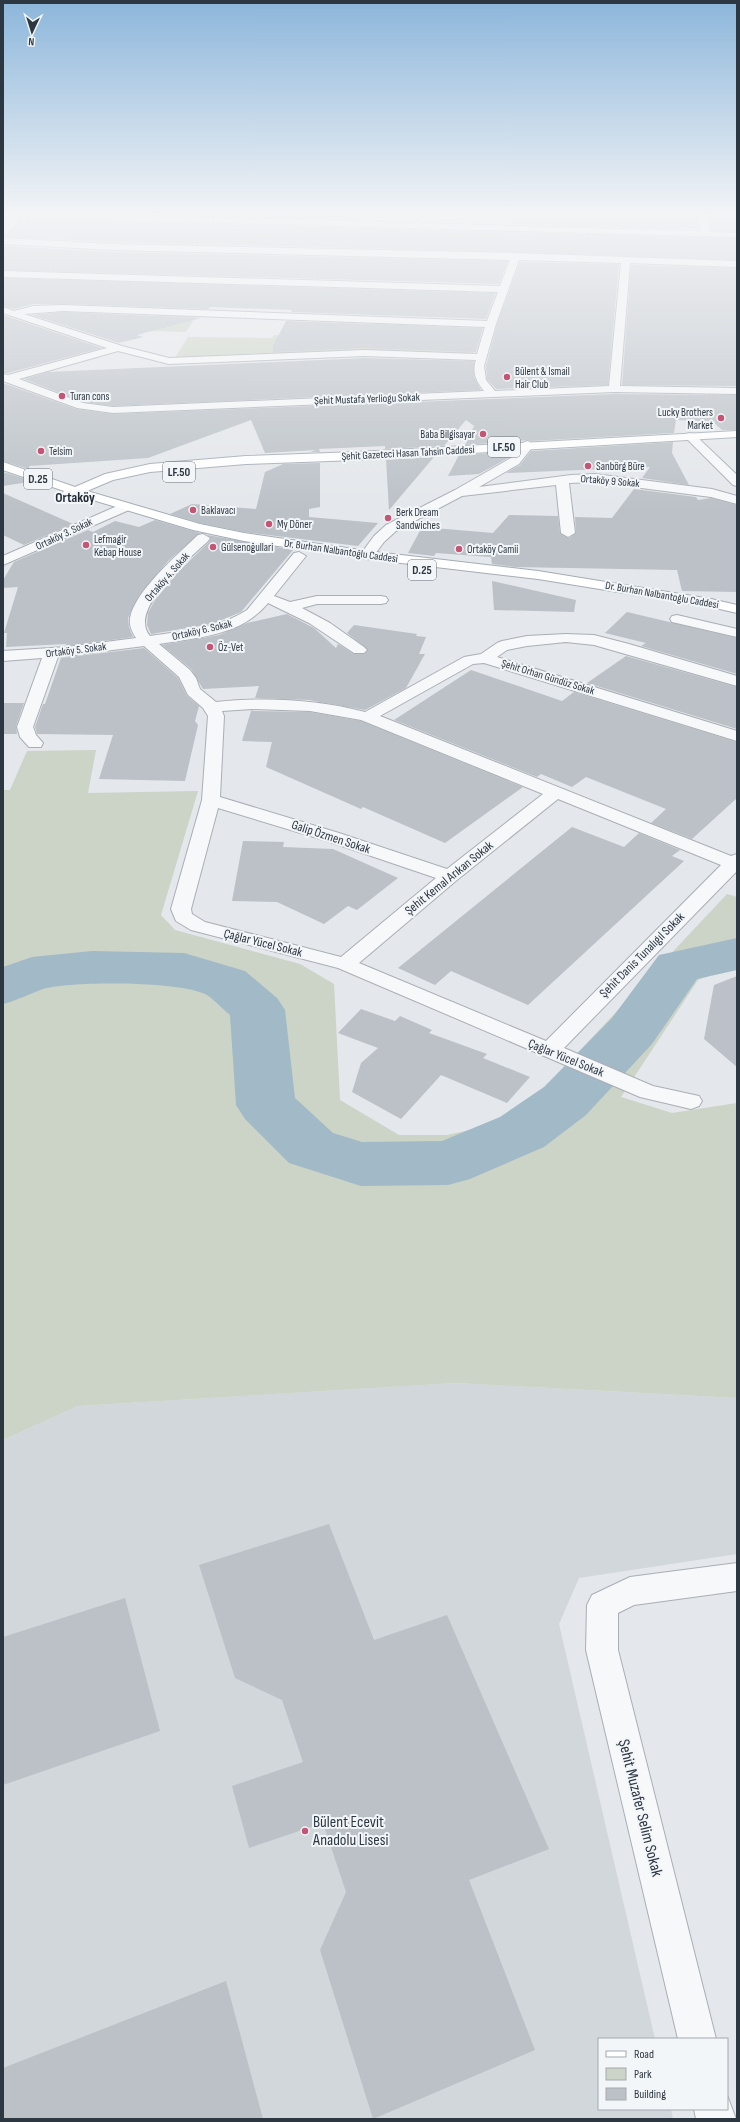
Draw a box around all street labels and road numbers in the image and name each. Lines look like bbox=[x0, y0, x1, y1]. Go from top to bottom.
street label: Şehit Mustafa Yerliogu Sokak bbox=[314, 391, 421, 407]
road number: LF.50 bbox=[488, 437, 520, 457]
street label: Şehit Gazeteci Hasan Tahsin Caddesi bbox=[341, 443, 475, 463]
road number: LF.50 bbox=[163, 462, 195, 482]
road number: D.25 bbox=[24, 469, 52, 489]
street label: Ortaköy 9 Sokak bbox=[580, 472, 641, 490]
street label: Ortaköy 3. Sokak bbox=[34, 515, 95, 553]
street label: Dr. Burhan Nalbantoğlu Caddesi bbox=[283, 537, 399, 565]
street label: Ortaköy 4. Sokak bbox=[142, 549, 192, 604]
road number: D.25 bbox=[408, 560, 436, 580]
street label: Dr. Burhan Nalbantoğlu Caddesi bbox=[604, 579, 720, 611]
street label: Ortaköy 6. Sokak bbox=[171, 617, 234, 643]
street label: Ortaköy 5. Sokak bbox=[45, 640, 108, 660]
street label: Şehit Orhan Gündüz Sokak bbox=[500, 657, 597, 698]
street label: Galip Özmen Sokak bbox=[289, 816, 373, 857]
street label: Şehit Kemal Arıkan Sokak bbox=[402, 837, 496, 919]
street label: Şehit Danis Tunalıgıl Sokak bbox=[596, 909, 688, 1001]
street label: Çağlar Yücel Sokak bbox=[222, 925, 304, 961]
street label: Çağlar Yücel Sokak bbox=[526, 1035, 606, 1081]
street label: Şehit Muzafer Selim Sokak bbox=[614, 1737, 666, 1879]

